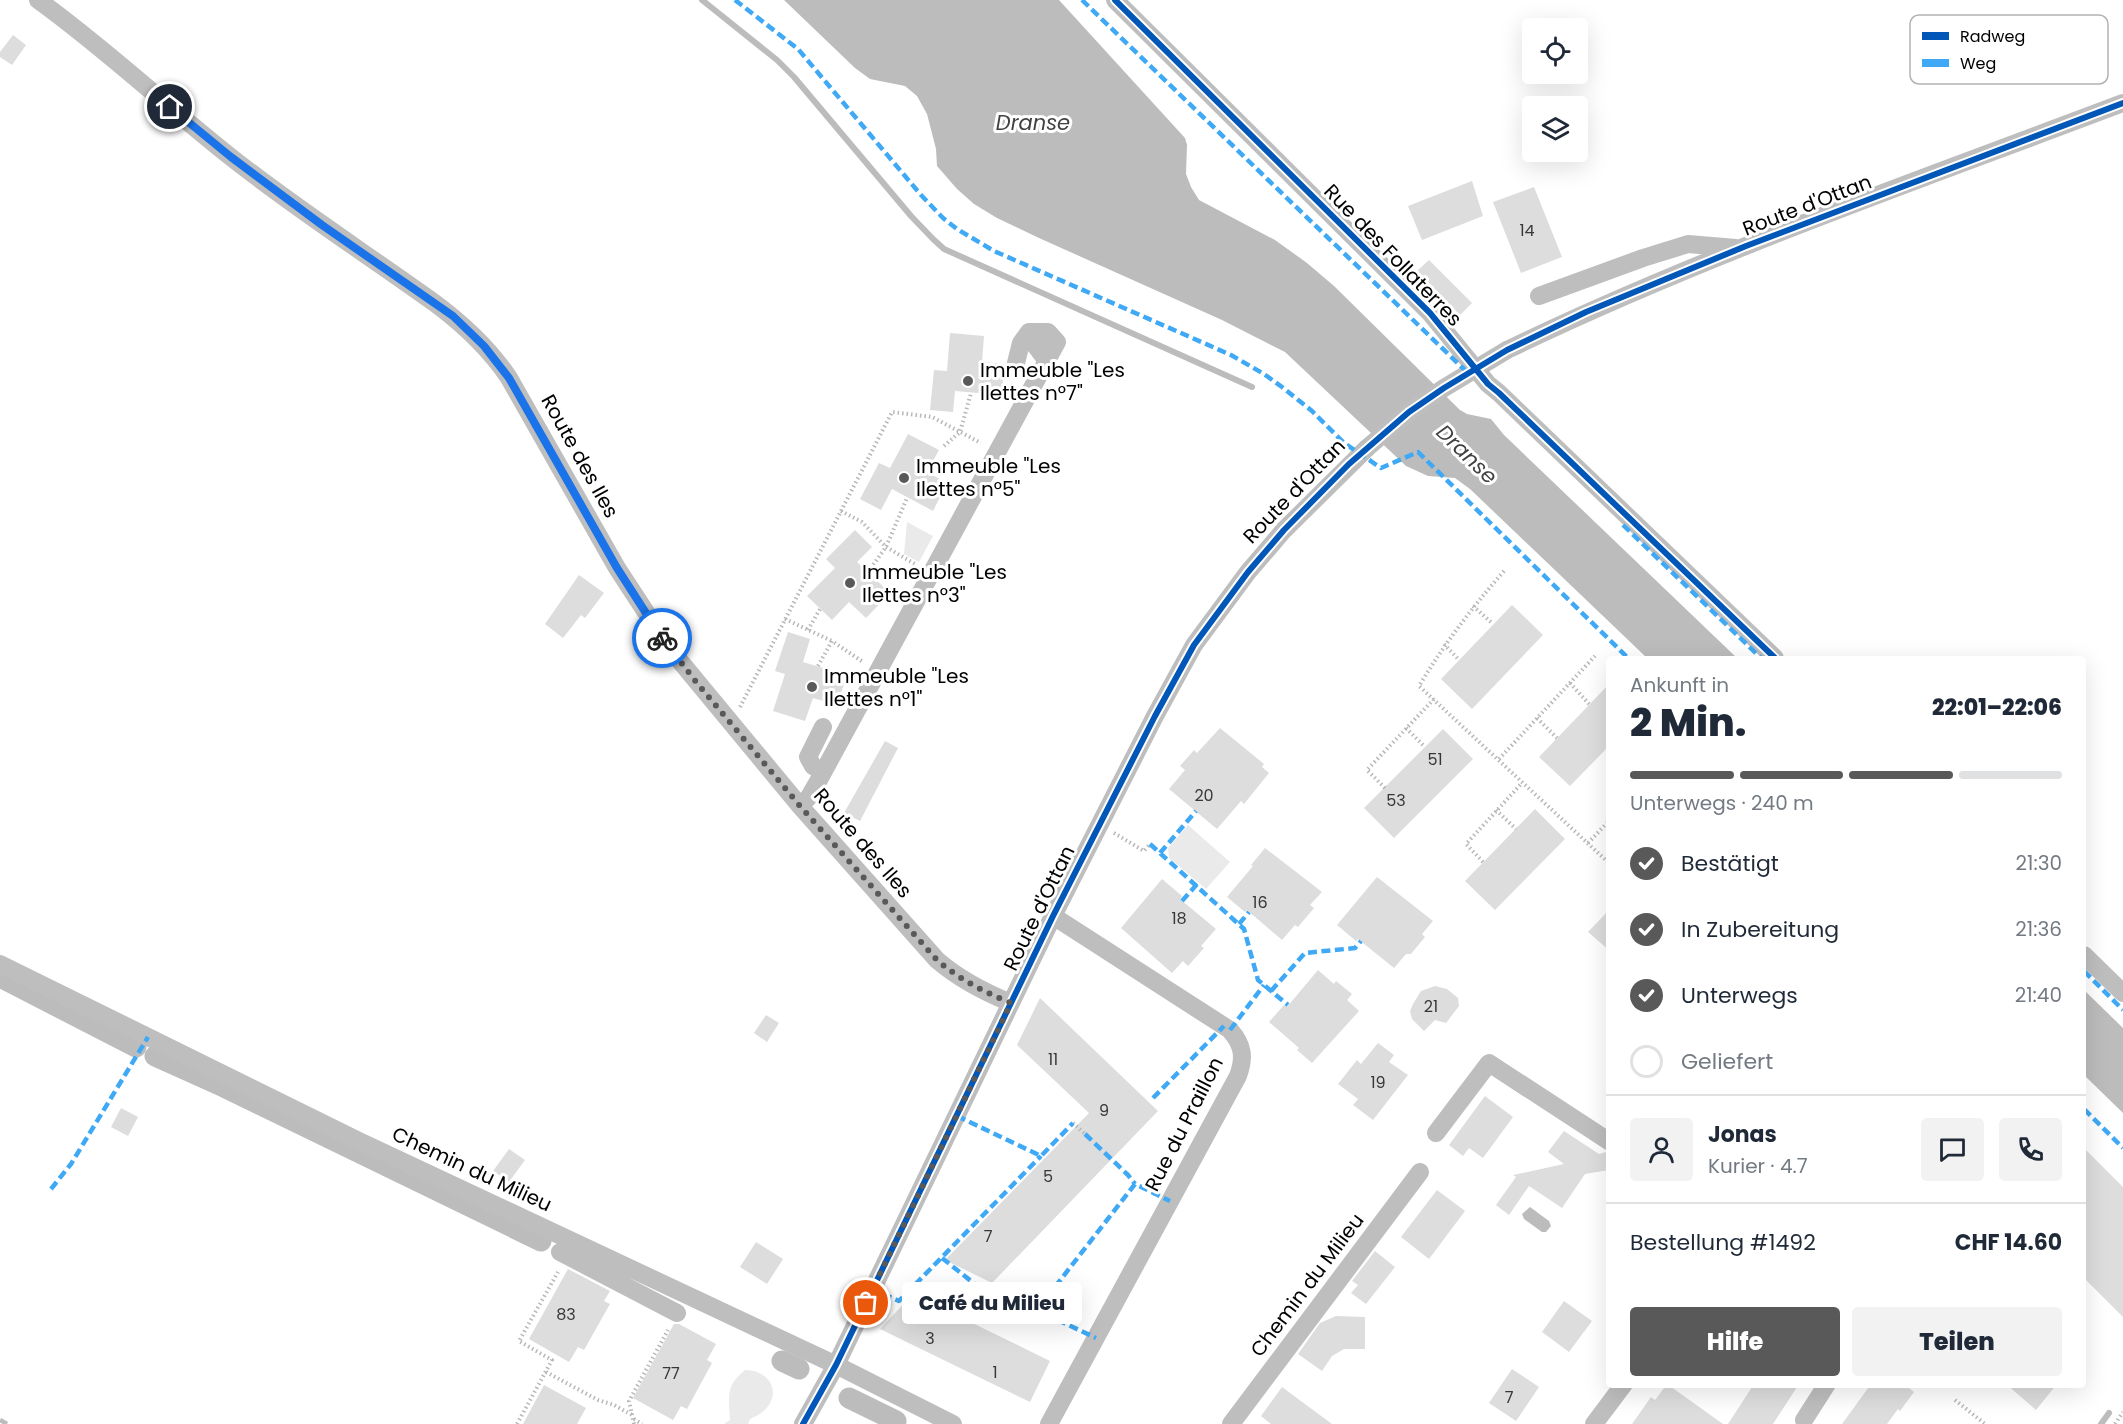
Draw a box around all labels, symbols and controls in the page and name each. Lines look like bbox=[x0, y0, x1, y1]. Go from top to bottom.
legend bbox=[1910, 15, 2108, 84]
map controls bbox=[1522, 18, 1588, 162]
button: locate bbox=[1522, 18, 1588, 84]
text: Radweg bbox=[1960, 25, 2025, 48]
text: Weg bbox=[1960, 52, 1996, 75]
pin bbox=[144, 81, 195, 132]
icon: home bbox=[153, 90, 186, 123]
button: layers bbox=[1522, 96, 1588, 162]
water label: Dranse bbox=[996, 108, 1070, 137]
street label: Route d'Ottan bbox=[1738, 168, 1876, 242]
street label: Rue des Follaterres bbox=[1318, 178, 1468, 332]
house number: 14 bbox=[1519, 219, 1535, 242]
place label: Immeuble "Les Ilettes n°7" bbox=[980, 356, 1125, 407]
marker: Immeuble "Les Ilettes n°7" bbox=[961, 374, 975, 388]
street label: Route des Iles bbox=[535, 389, 625, 523]
water label: Dranse bbox=[1430, 418, 1504, 490]
street label: Route d'Ottan bbox=[1237, 432, 1351, 550]
place label: Immeuble "Les Ilettes n°5" bbox=[916, 452, 1061, 503]
marker: Immeuble "Les Ilettes n°5" bbox=[897, 471, 911, 485]
place label: Immeuble "Les Ilettes n°3" bbox=[862, 558, 1007, 609]
marker: Immeuble "Les Ilettes n°3" bbox=[843, 576, 857, 590]
courier bbox=[632, 608, 692, 668]
icon: bike bbox=[646, 622, 679, 655]
place label: Immeuble "Les Ilettes n°1" bbox=[824, 662, 969, 713]
text: Ankunft in bbox=[1630, 671, 1729, 699]
marker: Immeuble "Les Ilettes n°1" bbox=[805, 680, 819, 694]
text: 22:01–22:06 bbox=[1932, 692, 2062, 723]
text: 2 Min. bbox=[1630, 695, 1747, 750]
house number: 51 bbox=[1427, 748, 1443, 771]
street label: Route des Iles bbox=[807, 782, 919, 904]
house number: 20 bbox=[1194, 784, 1214, 807]
house number: 53 bbox=[1386, 789, 1406, 812]
text: Unterwegs · 240 m bbox=[1630, 789, 1814, 817]
street label: Route d'Ottan bbox=[997, 841, 1081, 975]
icon: check bbox=[1630, 847, 1663, 880]
text: Bestätigt bbox=[1681, 848, 1779, 879]
text: 21:30 bbox=[2016, 849, 2062, 877]
house number: 16 bbox=[1252, 891, 1268, 914]
house number: 18 bbox=[1171, 907, 1187, 930]
icon: check bbox=[1630, 913, 1663, 946]
text: In Zubereitung bbox=[1681, 914, 1839, 945]
text: 21:36 bbox=[2015, 915, 2062, 943]
icon: check bbox=[1630, 979, 1663, 1012]
text: Unterwegs bbox=[1681, 980, 1798, 1011]
text: 21:40 bbox=[2015, 981, 2062, 1009]
house number: 21 bbox=[1424, 995, 1438, 1018]
text: Geliefert bbox=[1681, 1046, 1773, 1077]
house number: 11 bbox=[1048, 1048, 1058, 1071]
street label: Rue du Praillon bbox=[1138, 1052, 1230, 1196]
house number: 19 bbox=[1370, 1071, 1386, 1094]
house number: 9 bbox=[1099, 1099, 1109, 1122]
button: person bbox=[1630, 1118, 1693, 1181]
button: chat bbox=[1921, 1118, 1984, 1181]
button: phone bbox=[1999, 1118, 2062, 1181]
text: Jonas bbox=[1708, 1119, 1777, 1150]
street label: Chemin du Milieu bbox=[388, 1120, 556, 1218]
text: Kurier · 4.7 bbox=[1708, 1152, 1808, 1180]
house number: 5 bbox=[1043, 1165, 1053, 1188]
street label: Chemin du Milieu bbox=[1244, 1207, 1370, 1363]
house number: 7 bbox=[984, 1225, 993, 1248]
text: Bestellung #1492 bbox=[1630, 1227, 1816, 1258]
text: CHF 14.60 bbox=[1955, 1227, 2062, 1258]
pin bbox=[840, 1277, 891, 1328]
callout: Café du Milieu bbox=[902, 1282, 1082, 1324]
icon: bag bbox=[849, 1286, 882, 1319]
text: Café du Milieu bbox=[919, 1289, 1065, 1317]
house number: 83 bbox=[556, 1303, 576, 1326]
button: Hilfe bbox=[1630, 1307, 1840, 1376]
button: Teilen bbox=[1852, 1307, 2062, 1376]
house number: 3 bbox=[925, 1327, 935, 1350]
house number: 1 bbox=[992, 1361, 998, 1384]
house number: 77 bbox=[662, 1362, 680, 1385]
house number: 7 bbox=[1505, 1386, 1514, 1409]

